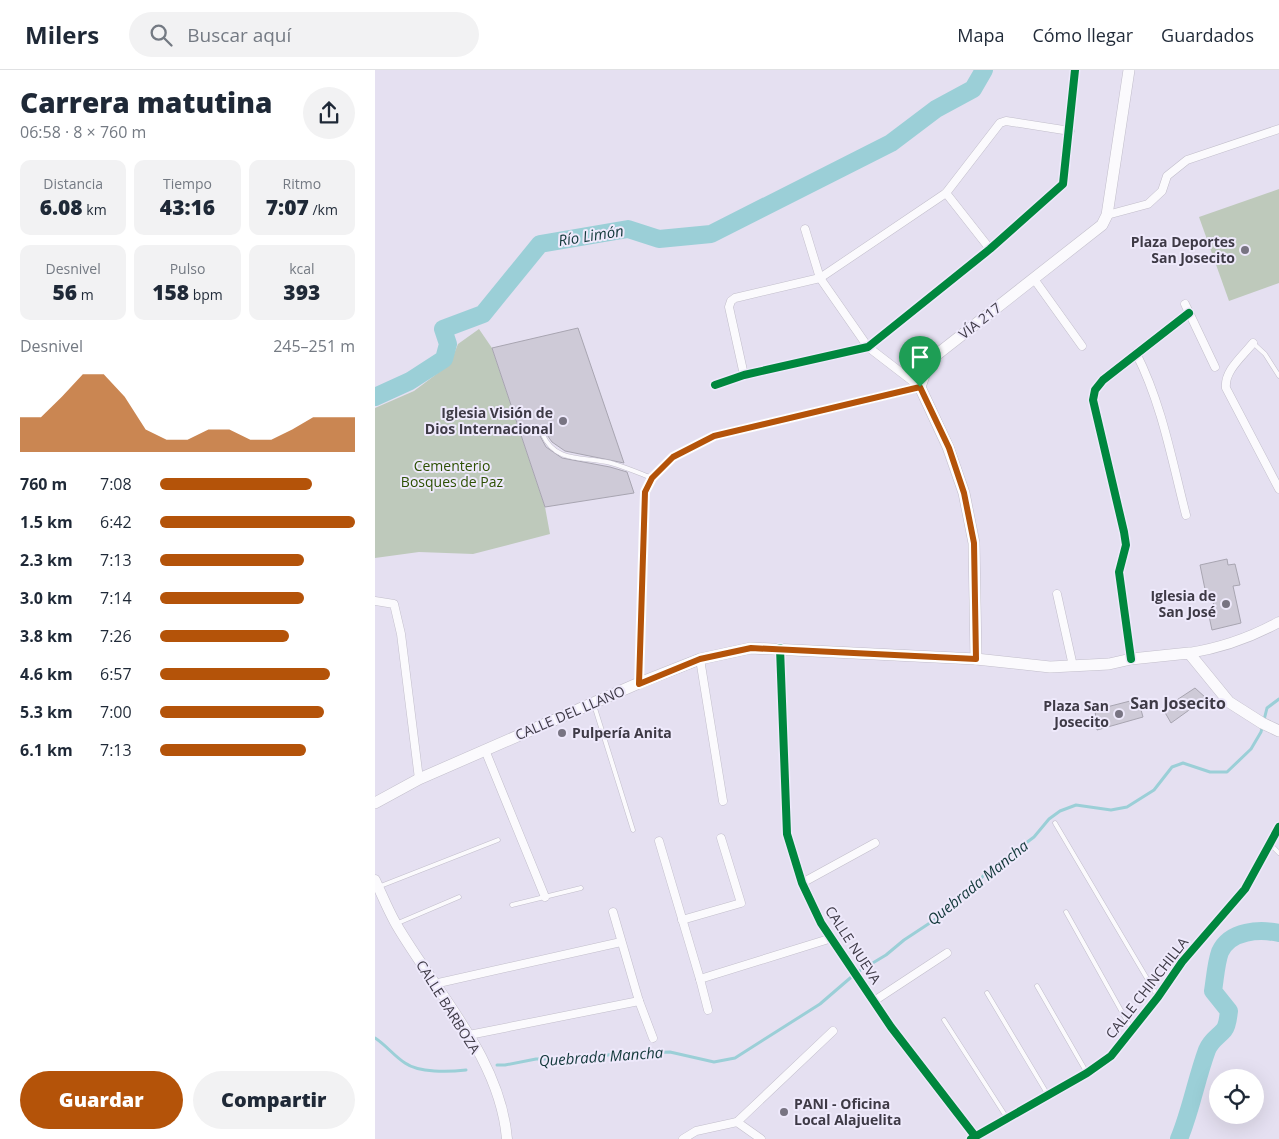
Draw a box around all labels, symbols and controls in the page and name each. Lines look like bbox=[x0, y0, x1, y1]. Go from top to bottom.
search box bbox=[129, 12, 479, 57]
text: Milers bbox=[25, 18, 99, 51]
icon: search bbox=[147, 21, 175, 49]
text: Buscar aquí bbox=[187, 22, 291, 48]
text: Mapa bbox=[957, 23, 1004, 47]
text: Cómo llegar bbox=[1032, 23, 1133, 47]
text: Guardados bbox=[1161, 23, 1254, 47]
text: Carrera matutina bbox=[20, 83, 272, 121]
button: share bbox=[303, 87, 355, 139]
text: 06:58 · 8 × 760 m bbox=[20, 121, 146, 143]
text: Distancia bbox=[43, 174, 103, 193]
text: Tiempo bbox=[163, 174, 212, 193]
text: Ritmo bbox=[283, 174, 321, 193]
text: 6.08 bbox=[40, 193, 83, 221]
text: 43:16 bbox=[160, 193, 215, 221]
text: 7:07 bbox=[266, 193, 309, 221]
text: km bbox=[83, 200, 107, 219]
text: /km bbox=[309, 200, 338, 219]
water label: Río Limón bbox=[557, 220, 625, 250]
place label: Plaza Deportes San Josecito bbox=[1131, 232, 1235, 267]
marker: Plaza Deportes San Josecito bbox=[1239, 244, 1251, 256]
text: Desnivel bbox=[46, 259, 101, 278]
text: Pulso bbox=[170, 259, 205, 278]
text: kcal bbox=[289, 259, 315, 278]
text: 56 bbox=[53, 278, 77, 306]
text: 158 bbox=[152, 278, 189, 306]
text: 393 bbox=[283, 278, 320, 306]
text: m bbox=[77, 285, 94, 304]
text: bpm bbox=[189, 285, 223, 304]
street label: VÍA 217 bbox=[955, 298, 1005, 343]
text: Desnivel bbox=[20, 335, 83, 357]
text: 245–251 m bbox=[273, 335, 355, 357]
pin bbox=[899, 336, 941, 387]
icon: arrive bbox=[906, 343, 934, 371]
place label: Iglesia Visión de Dios Internacional bbox=[425, 403, 553, 438]
marker: Iglesia Visión de Dios Internacional bbox=[557, 415, 569, 427]
park label: Cementerio Bosques de Paz bbox=[401, 456, 504, 491]
text: 760 m bbox=[20, 473, 67, 495]
text: 7:08 bbox=[100, 473, 132, 495]
text: 1.5 km bbox=[20, 511, 73, 533]
text: 6:42 bbox=[100, 511, 132, 533]
text: 2.3 km bbox=[20, 549, 73, 571]
text: 7:13 bbox=[100, 549, 132, 571]
place label: Iglesia de San José bbox=[1150, 586, 1216, 621]
text: 3.0 km bbox=[20, 587, 73, 609]
text: 7:14 bbox=[100, 587, 132, 609]
marker: Iglesia de San José bbox=[1220, 598, 1232, 610]
text: 3.8 km bbox=[20, 625, 73, 647]
text: 7:26 bbox=[100, 625, 132, 647]
text: 4.6 km bbox=[20, 663, 73, 685]
text: 6:57 bbox=[100, 663, 132, 685]
street label: CALLE DEL LLANO bbox=[512, 681, 628, 744]
district label: San Josecito bbox=[1130, 692, 1226, 714]
place label: Plaza San Josecito bbox=[1043, 696, 1109, 731]
text: 5.3 km bbox=[20, 701, 73, 723]
text: 7:00 bbox=[100, 701, 132, 723]
marker: Plaza San Josecito bbox=[1113, 708, 1125, 720]
place label: Pulpería Anita bbox=[572, 723, 672, 742]
marker: Pulpería Anita bbox=[556, 727, 568, 739]
text: 6.1 km bbox=[20, 739, 73, 761]
text: 7:13 bbox=[100, 739, 132, 761]
water label: Quebrada Mancha bbox=[923, 835, 1032, 929]
street label: CALLE NUEVA bbox=[821, 902, 886, 988]
street label: CALLE CHINCHILLA bbox=[1101, 933, 1192, 1042]
street label: CALLE BARBOZA bbox=[412, 956, 485, 1057]
water label: Quebrada Mancha bbox=[538, 1042, 664, 1070]
map controls bbox=[1209, 1069, 1264, 1124]
button: locate bbox=[1209, 1069, 1264, 1124]
button: Guardar bbox=[20, 1071, 183, 1129]
button: Compartir bbox=[193, 1071, 355, 1129]
place label: PANI - Oficina Local Alajuelita bbox=[794, 1094, 901, 1129]
marker: PANI - Oficina Local Alajuelita bbox=[778, 1106, 790, 1118]

